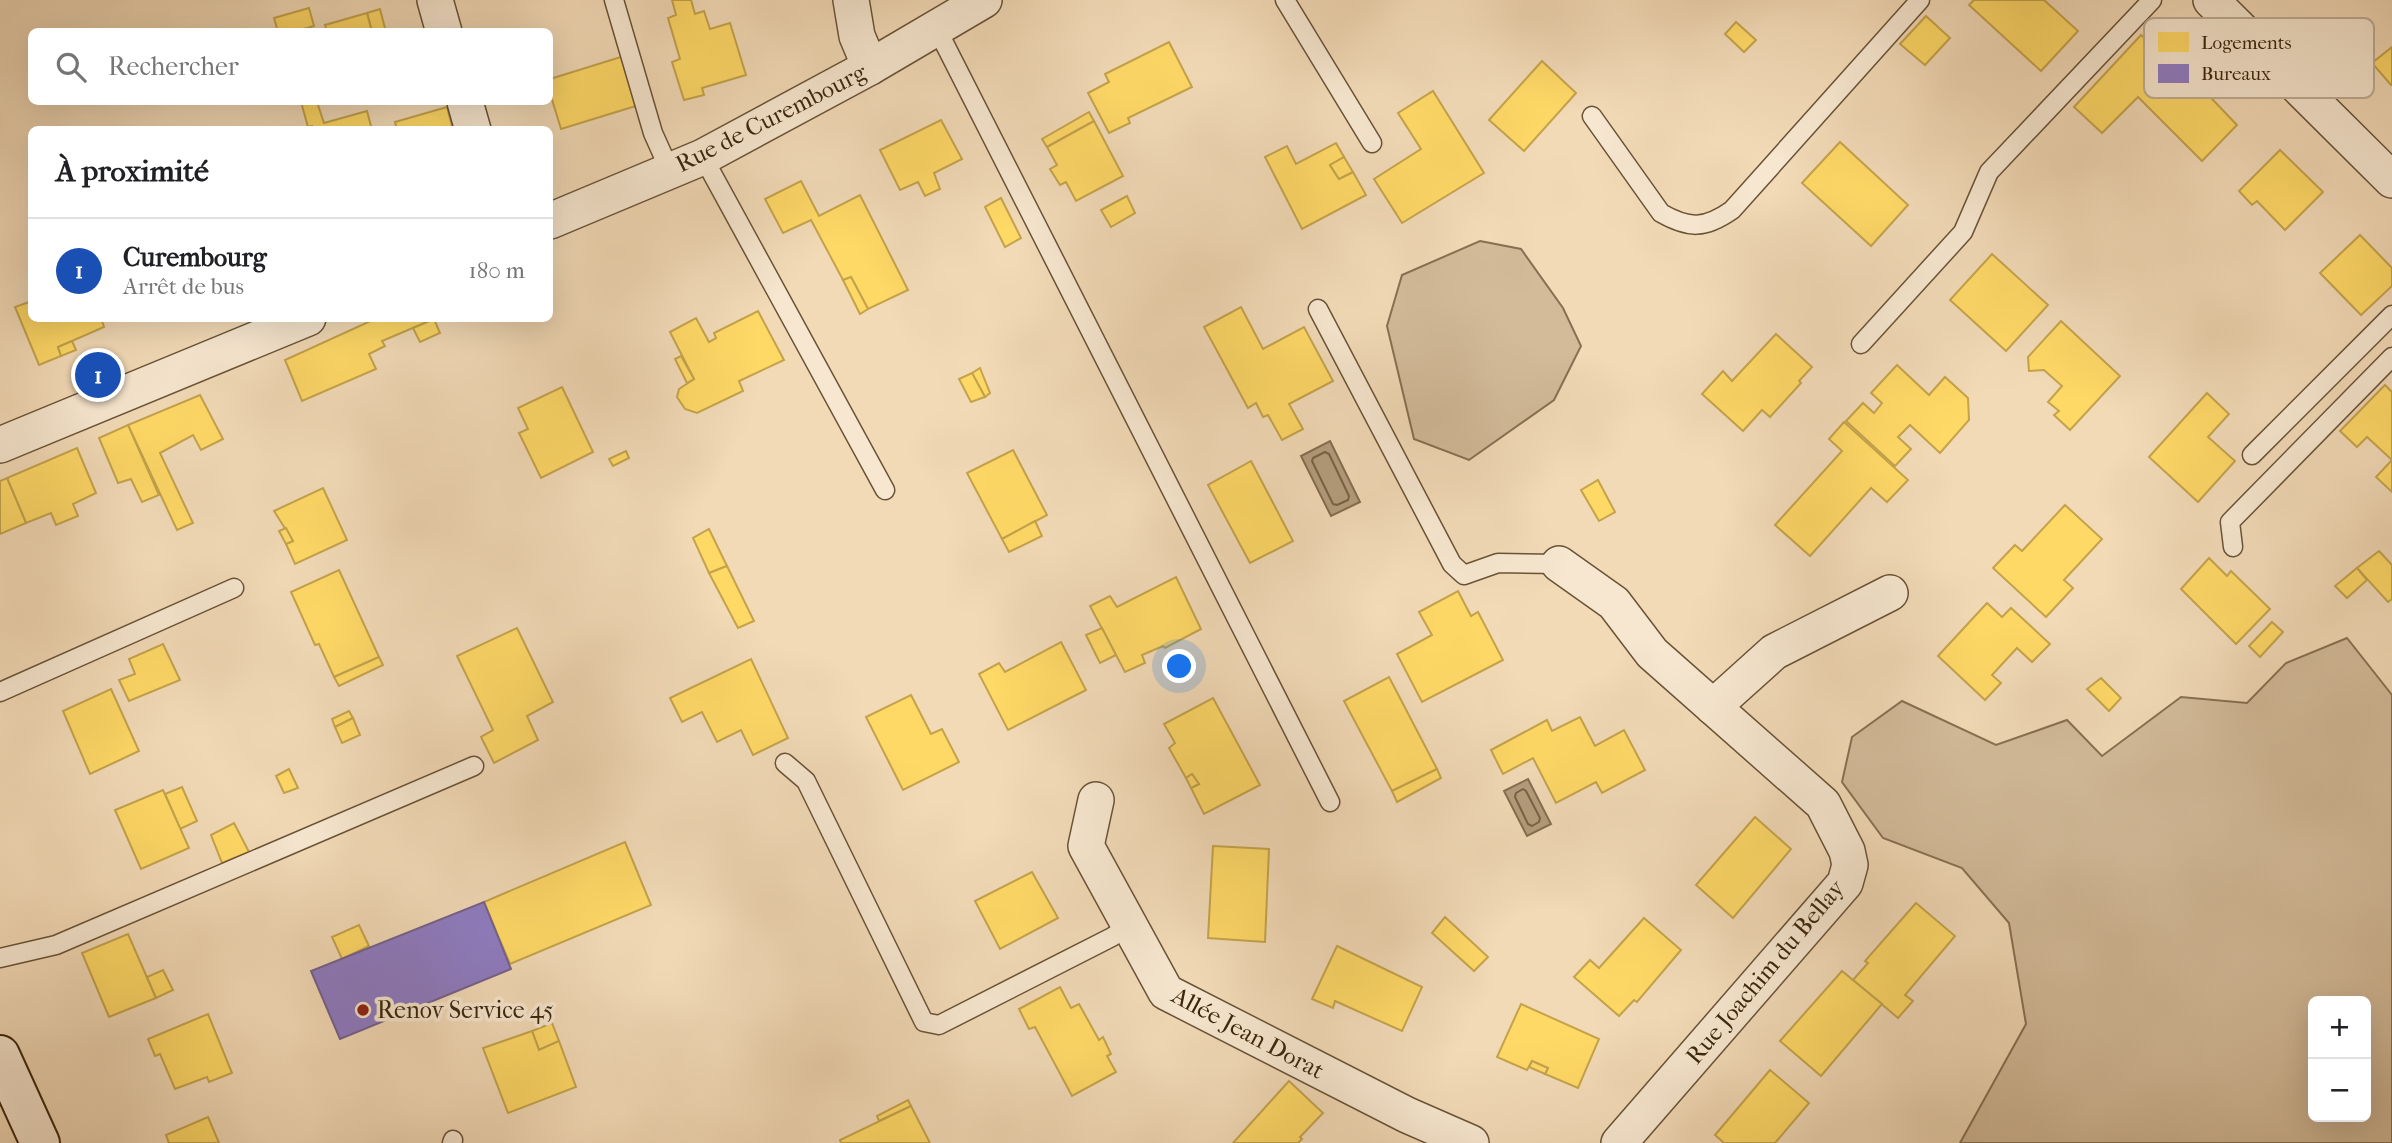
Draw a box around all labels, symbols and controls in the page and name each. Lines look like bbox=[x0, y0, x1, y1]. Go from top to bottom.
legend bbox=[2144, 18, 2374, 98]
search box bbox=[28, 28, 553, 105]
text: Logements bbox=[2201, 32, 2292, 54]
icon: search bbox=[52, 48, 90, 86]
text: Rechercher bbox=[108, 51, 239, 82]
street label: Rue de Curembourg bbox=[671, 57, 872, 178]
text: Bureaux bbox=[2201, 63, 2271, 85]
text: À proximité bbox=[56, 154, 209, 189]
text: Curembourg bbox=[123, 242, 267, 273]
text: 1 bbox=[75, 257, 83, 284]
text: 180 m bbox=[468, 257, 525, 284]
text: Arrêt de bus bbox=[123, 273, 244, 300]
pin: 1 bbox=[75, 349, 121, 401]
your location bbox=[1162, 649, 1196, 683]
street label: Rue Joachim du Bellay bbox=[1680, 873, 1851, 1070]
street label: Allée Jean Dorat bbox=[1166, 981, 1329, 1085]
place label: Renov Service 45 bbox=[377, 996, 554, 1024]
map controls bbox=[2308, 996, 2371, 1122]
button: + bbox=[2308, 996, 2371, 1059]
marker: Renov Service 45 bbox=[355, 1002, 371, 1018]
button: − bbox=[2308, 1059, 2371, 1122]

